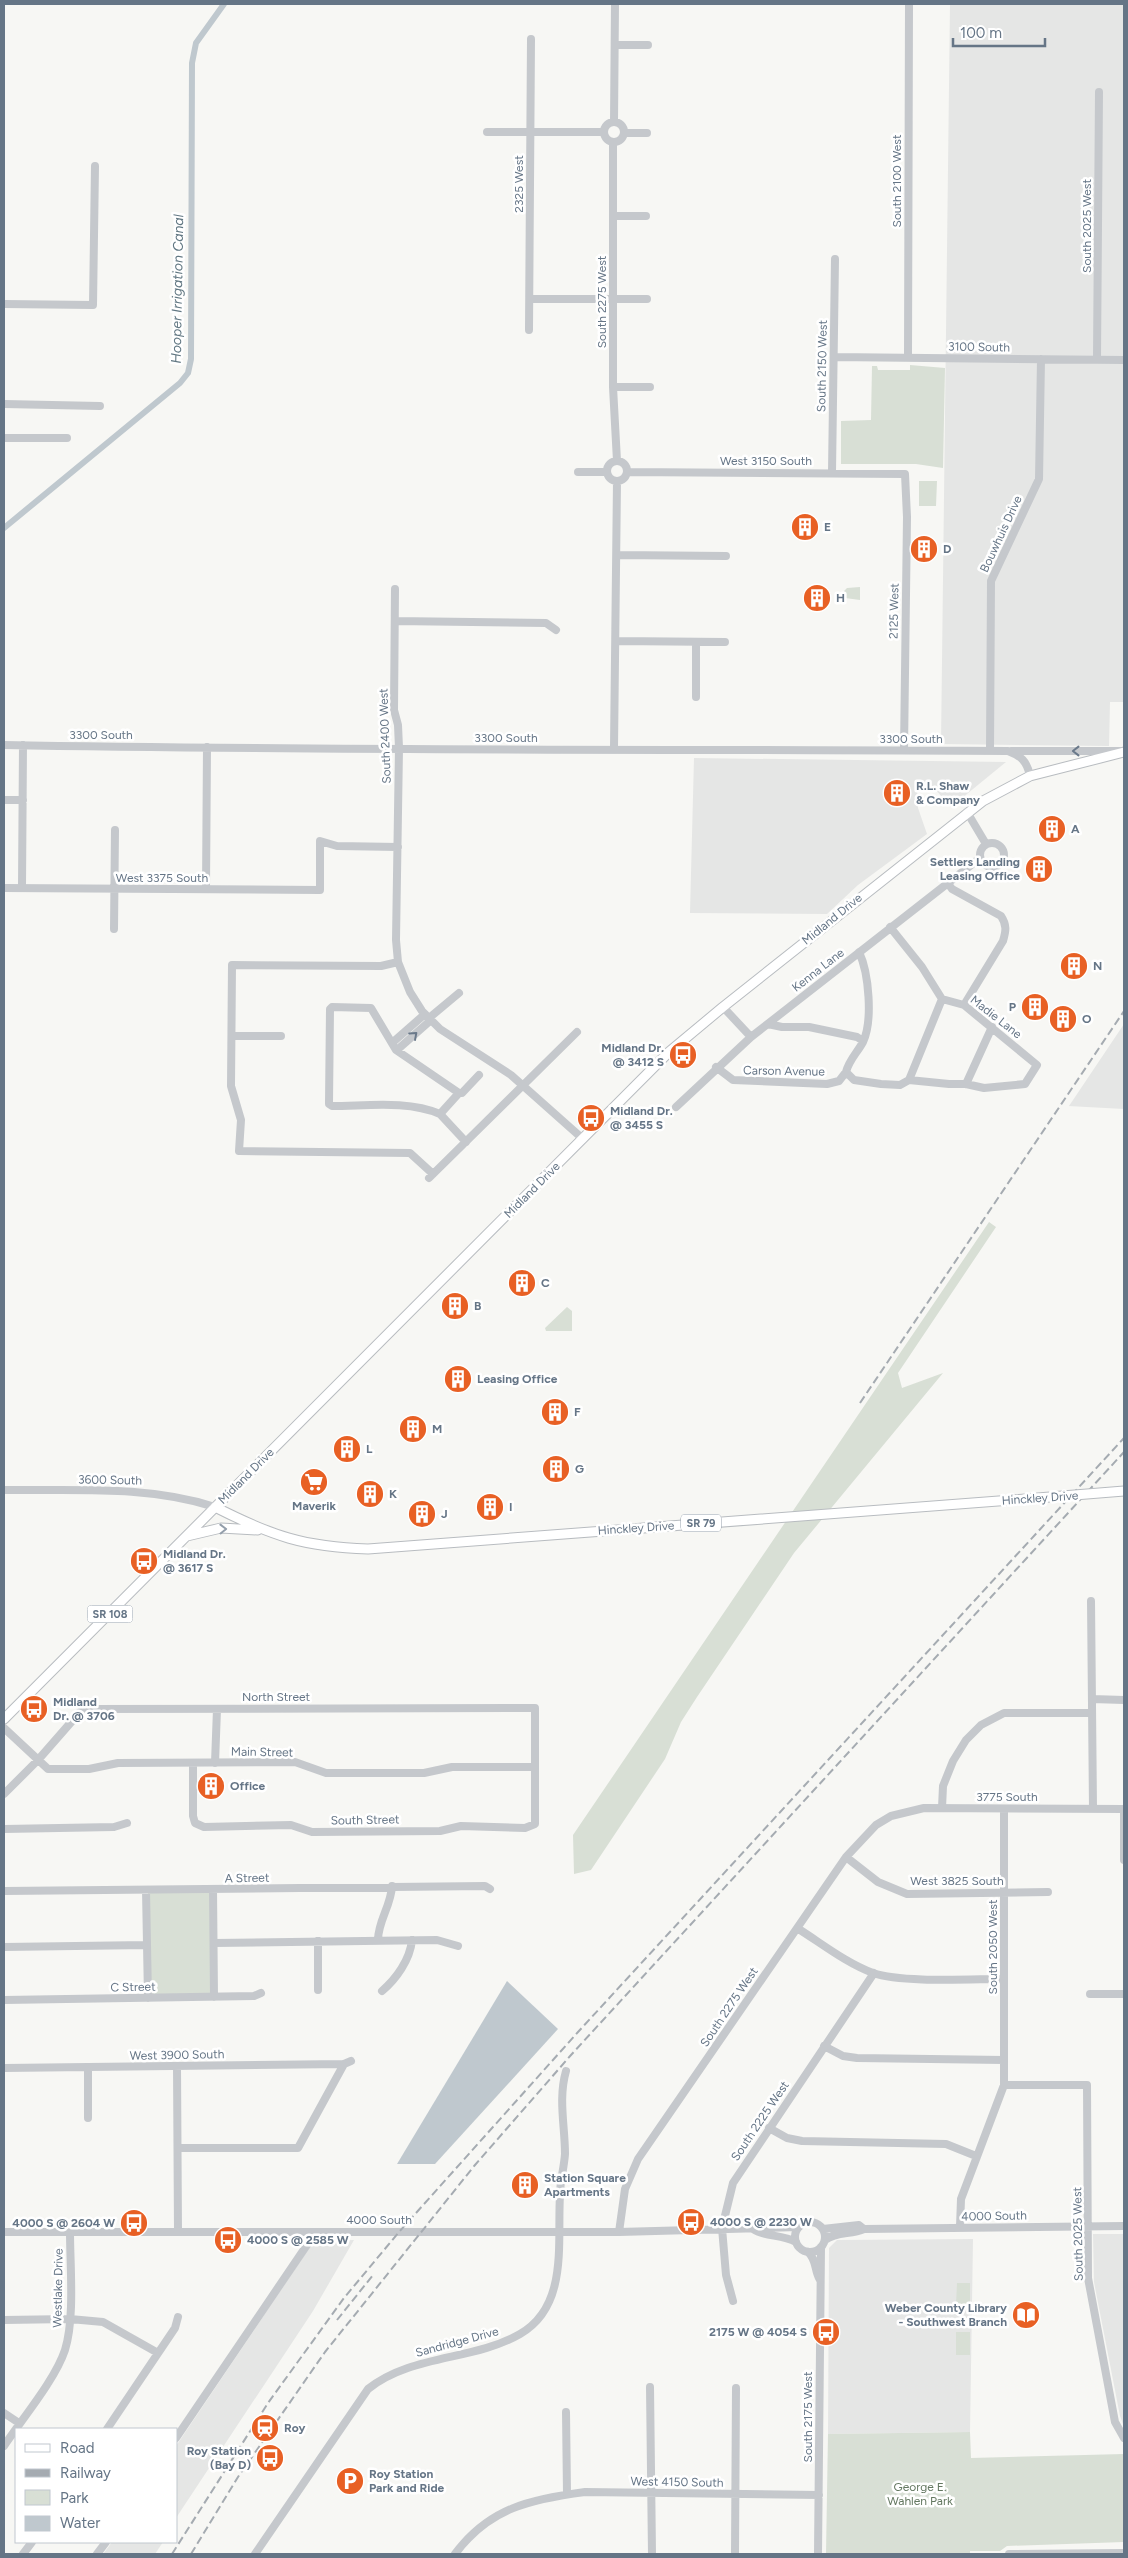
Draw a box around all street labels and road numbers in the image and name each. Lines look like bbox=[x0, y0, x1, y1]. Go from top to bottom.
street label: South 2100 West bbox=[890, 134, 904, 227]
street label: 2325 West bbox=[512, 155, 526, 213]
street label: South 2025 West bbox=[1080, 179, 1094, 273]
street label: South 2275 West bbox=[595, 255, 609, 348]
street label: South 2150 West bbox=[814, 319, 830, 412]
street label: 3100 South bbox=[948, 339, 1010, 355]
street label: West 3150 South bbox=[720, 454, 812, 468]
street label: Bouwhuis Drive bbox=[977, 493, 1025, 575]
street label: 2125 West bbox=[887, 582, 901, 639]
street label: South 2400 West bbox=[376, 688, 394, 784]
street label: 3300 South bbox=[69, 728, 133, 742]
street label: 3300 South bbox=[474, 731, 538, 745]
street label: 3300 South bbox=[879, 732, 943, 746]
street label: West 3375 South bbox=[116, 871, 208, 885]
street label: Midland Drive bbox=[799, 890, 865, 947]
street label: Kenna Lane bbox=[789, 945, 847, 995]
street label: Madie Lane bbox=[968, 993, 1025, 1042]
street label: Carson Avenue bbox=[743, 1063, 825, 1079]
street label: Midland Drive bbox=[501, 1159, 563, 1221]
street label: Midland Drive bbox=[215, 1445, 277, 1507]
street label: 3600 South bbox=[78, 1472, 142, 1488]
street label: Hinckley Drive bbox=[1001, 1488, 1079, 1508]
road number: SR 79 bbox=[681, 1515, 721, 1532]
street label: Hinckley Drive bbox=[597, 1518, 675, 1538]
road number: SR 108 bbox=[88, 1606, 132, 1622]
street label: North Street bbox=[242, 1690, 311, 1704]
street label: Main Street bbox=[231, 1744, 294, 1760]
street label: 3775 South bbox=[976, 1790, 1038, 1804]
street label: South Street bbox=[330, 1812, 400, 1828]
street label: A Street bbox=[225, 1871, 270, 1885]
street label: West 3825 South bbox=[910, 1874, 1004, 1888]
street label: South 2050 West bbox=[986, 1899, 1000, 1994]
street label: South 2275 West bbox=[697, 1964, 761, 2049]
street label: C Street bbox=[110, 1980, 156, 1994]
street label: West 3900 South bbox=[130, 2047, 225, 2063]
street label: South 2225 West bbox=[728, 2078, 792, 2163]
street label: South 2025 West bbox=[1070, 2186, 1086, 2281]
street label: 4000 South bbox=[961, 2208, 1027, 2224]
street label: 4000 South bbox=[346, 2213, 412, 2227]
street label: Westlake Drive bbox=[50, 2248, 66, 2328]
street label: Sandridge Drive bbox=[414, 2324, 500, 2360]
street label: South 2175 West bbox=[801, 2371, 815, 2462]
street label: West 4150 South bbox=[630, 2474, 724, 2490]

